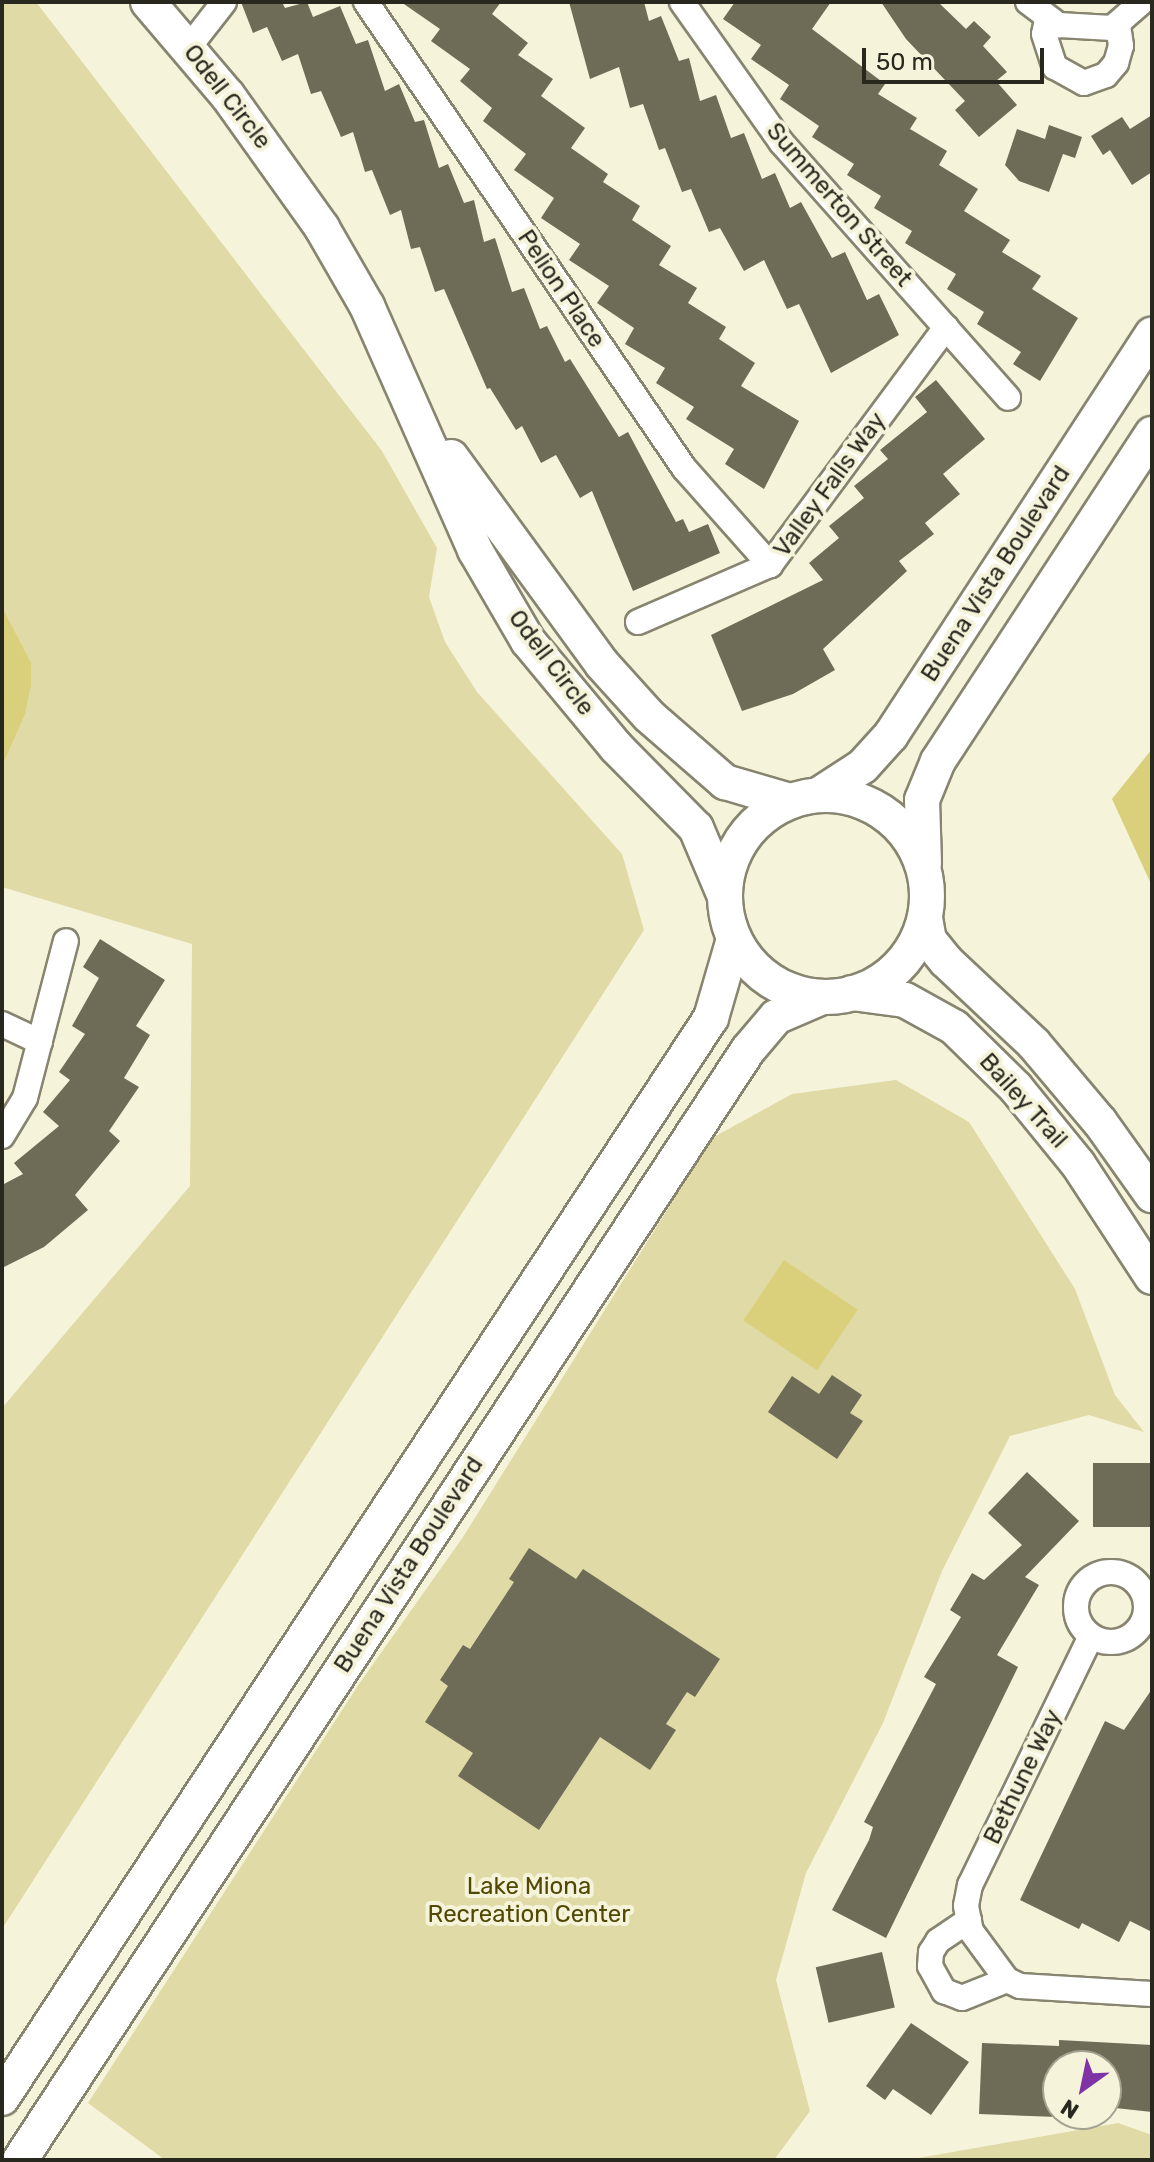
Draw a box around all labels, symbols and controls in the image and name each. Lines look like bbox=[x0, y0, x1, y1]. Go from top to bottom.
scale bar bbox=[866, 32, 1048, 82]
street label: Odell Circle bbox=[177, 39, 277, 155]
text: 50 m bbox=[876, 48, 933, 76]
street label: Summerton Street bbox=[760, 117, 918, 293]
street label: Pelion Place bbox=[511, 225, 611, 353]
street label: Valley Falls Way bbox=[768, 407, 892, 563]
street label: Buena Vista Boulevard bbox=[915, 460, 1077, 688]
street label: Odell Circle bbox=[502, 605, 600, 721]
street label: Bailey Trail bbox=[973, 1047, 1073, 1155]
street label: Buena Vista Boulevard bbox=[328, 1451, 490, 1679]
street label: Bethune Way bbox=[978, 1705, 1068, 1849]
park label: Lake Miona Recreation Center bbox=[428, 1873, 630, 1929]
north arrow bbox=[1042, 2050, 1122, 2130]
text: N bbox=[1056, 2093, 1084, 2125]

